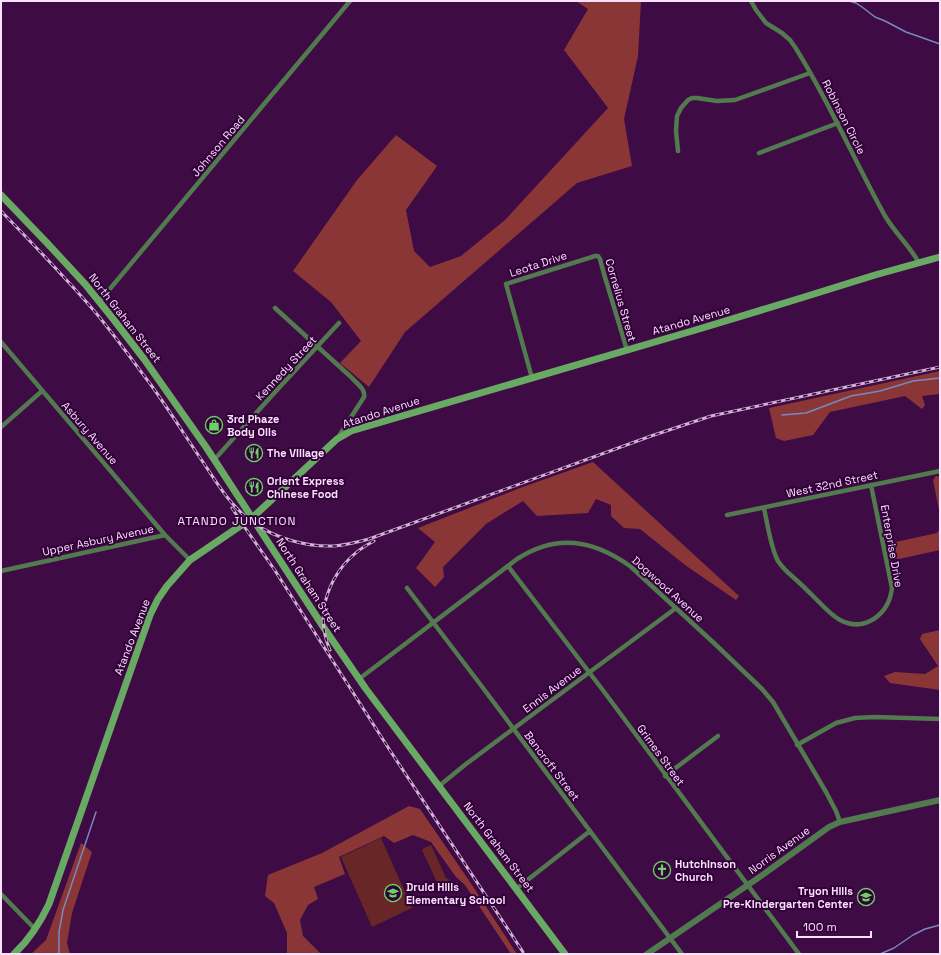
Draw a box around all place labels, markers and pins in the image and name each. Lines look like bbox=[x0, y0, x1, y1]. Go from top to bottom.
place label: 3rd Phaze Body Oils bbox=[227, 412, 279, 439]
shop icon: 3rd Phaze Body Oils bbox=[204, 415, 224, 435]
restaurant icon: The Village bbox=[244, 443, 264, 463]
place label: The Village bbox=[267, 446, 324, 460]
place label: Orient Express Chinese Food bbox=[267, 474, 344, 501]
restaurant icon: Orient Express Chinese Food bbox=[244, 477, 264, 497]
place label: Hutchinson Church bbox=[675, 857, 736, 884]
church icon: Hutchinson Church bbox=[652, 860, 672, 880]
place label: Druid Hills Elementary School bbox=[406, 880, 505, 907]
school or university icon: Druid Hills Elementary School bbox=[383, 883, 403, 903]
place label: Tryon Hills Pre-Kindergarten Center bbox=[723, 884, 854, 911]
school or university icon: Tryon Hills Pre-Kindergarten Center bbox=[856, 887, 876, 907]

